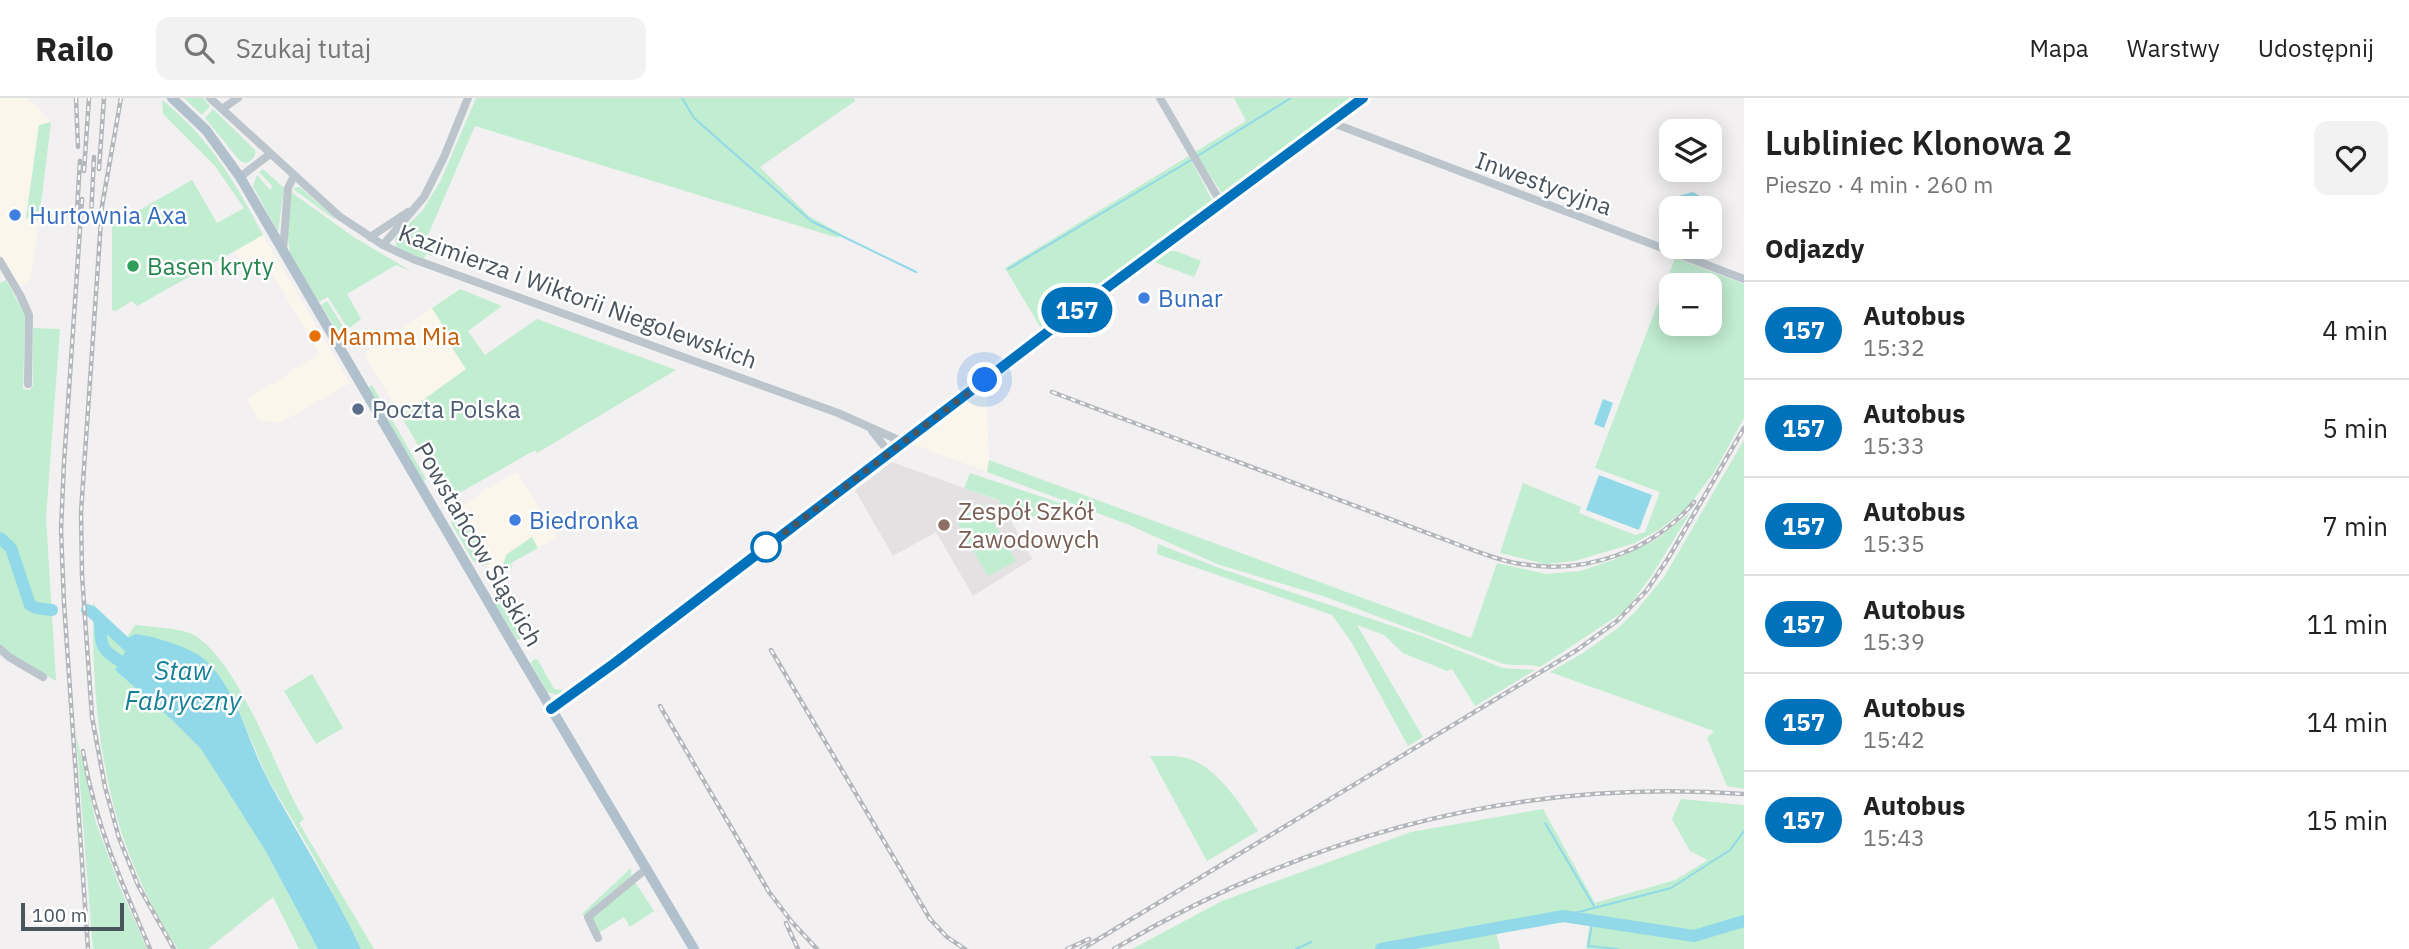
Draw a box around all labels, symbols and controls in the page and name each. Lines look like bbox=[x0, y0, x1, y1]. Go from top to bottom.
search box bbox=[156, 17, 646, 80]
text: Railo bbox=[35, 27, 114, 70]
icon: search bbox=[180, 29, 218, 67]
text: Szukaj tutaj bbox=[236, 31, 371, 65]
text: Mapa bbox=[2030, 32, 2089, 64]
text: Warstwy bbox=[2127, 32, 2220, 64]
text: Udostępnij bbox=[2258, 32, 2374, 64]
map controls bbox=[1659, 119, 1722, 336]
button: layers bbox=[1659, 119, 1722, 182]
text: Lubliniec Klonowa 2 bbox=[1765, 121, 2072, 164]
button: heart bbox=[2314, 121, 2388, 195]
street label: Inwestycyjna bbox=[1471, 144, 1617, 223]
text: Pieszo · 4 min · 260 m bbox=[1765, 169, 1993, 199]
button: + bbox=[1659, 196, 1722, 259]
place label: Hurtownia Axa bbox=[29, 199, 187, 231]
marker: Hurtownia Axa bbox=[7, 207, 23, 223]
street label: Kazimierza i Wiktorii Niegolewskich bbox=[394, 216, 762, 376]
text: Odjazdy bbox=[1765, 231, 1865, 265]
place label: Basen kryty bbox=[147, 250, 274, 282]
marker: Basen kryty bbox=[125, 258, 141, 274]
button: − bbox=[1659, 273, 1722, 336]
place label: Bunar bbox=[1158, 282, 1223, 314]
line badge: 157 bbox=[1037, 287, 1117, 333]
marker: Bunar bbox=[1136, 290, 1152, 306]
text: 157 bbox=[1055, 294, 1099, 326]
text: Autobus bbox=[1863, 298, 1965, 332]
text: 4 min bbox=[2322, 313, 2388, 347]
text: 157 bbox=[1782, 314, 1825, 346]
place label: Mamma Mia bbox=[329, 320, 460, 352]
marker: Mamma Mia bbox=[307, 328, 323, 344]
text: 15:32 bbox=[1863, 332, 1925, 362]
your location bbox=[967, 362, 1002, 397]
place label: Poczta Polska bbox=[372, 393, 521, 425]
text: Autobus bbox=[1863, 396, 1965, 430]
marker: Poczta Polska bbox=[350, 401, 366, 417]
text: 5 min bbox=[2322, 411, 2388, 445]
text: 157 bbox=[1782, 412, 1825, 444]
text: 15:33 bbox=[1863, 430, 1925, 460]
street label: Powstańców Śląskich bbox=[407, 436, 551, 652]
text: Autobus bbox=[1863, 494, 1965, 528]
place label: Zespół Szkół Zawodowych bbox=[958, 495, 1100, 555]
place label: Biedronka bbox=[529, 504, 639, 536]
text: 7 min bbox=[2322, 509, 2388, 543]
text: 157 bbox=[1782, 510, 1825, 542]
marker: Biedronka bbox=[507, 512, 523, 528]
marker: Zespół Szkół Zawodowych bbox=[936, 517, 952, 533]
text: 15:35 bbox=[1863, 528, 1925, 558]
unlabelled marker bbox=[751, 532, 781, 562]
text: Autobus bbox=[1863, 592, 1965, 626]
text: 11 min bbox=[2307, 607, 2388, 641]
text: 157 bbox=[1782, 608, 1825, 640]
text: 15:39 bbox=[1863, 626, 1925, 656]
water label: Staw Fabryczny bbox=[125, 653, 243, 717]
text: Autobus bbox=[1863, 690, 1965, 724]
text: 14 min bbox=[2307, 705, 2388, 739]
text: 157 bbox=[1782, 706, 1825, 738]
text: 15:42 bbox=[1863, 724, 1925, 754]
text: Autobus bbox=[1863, 788, 1965, 822]
text: 15 min bbox=[2307, 803, 2388, 837]
text: 157 bbox=[1782, 804, 1825, 836]
text: 15:43 bbox=[1863, 822, 1925, 852]
scale bar bbox=[21, 900, 124, 932]
text: 100 m bbox=[32, 903, 87, 927]

